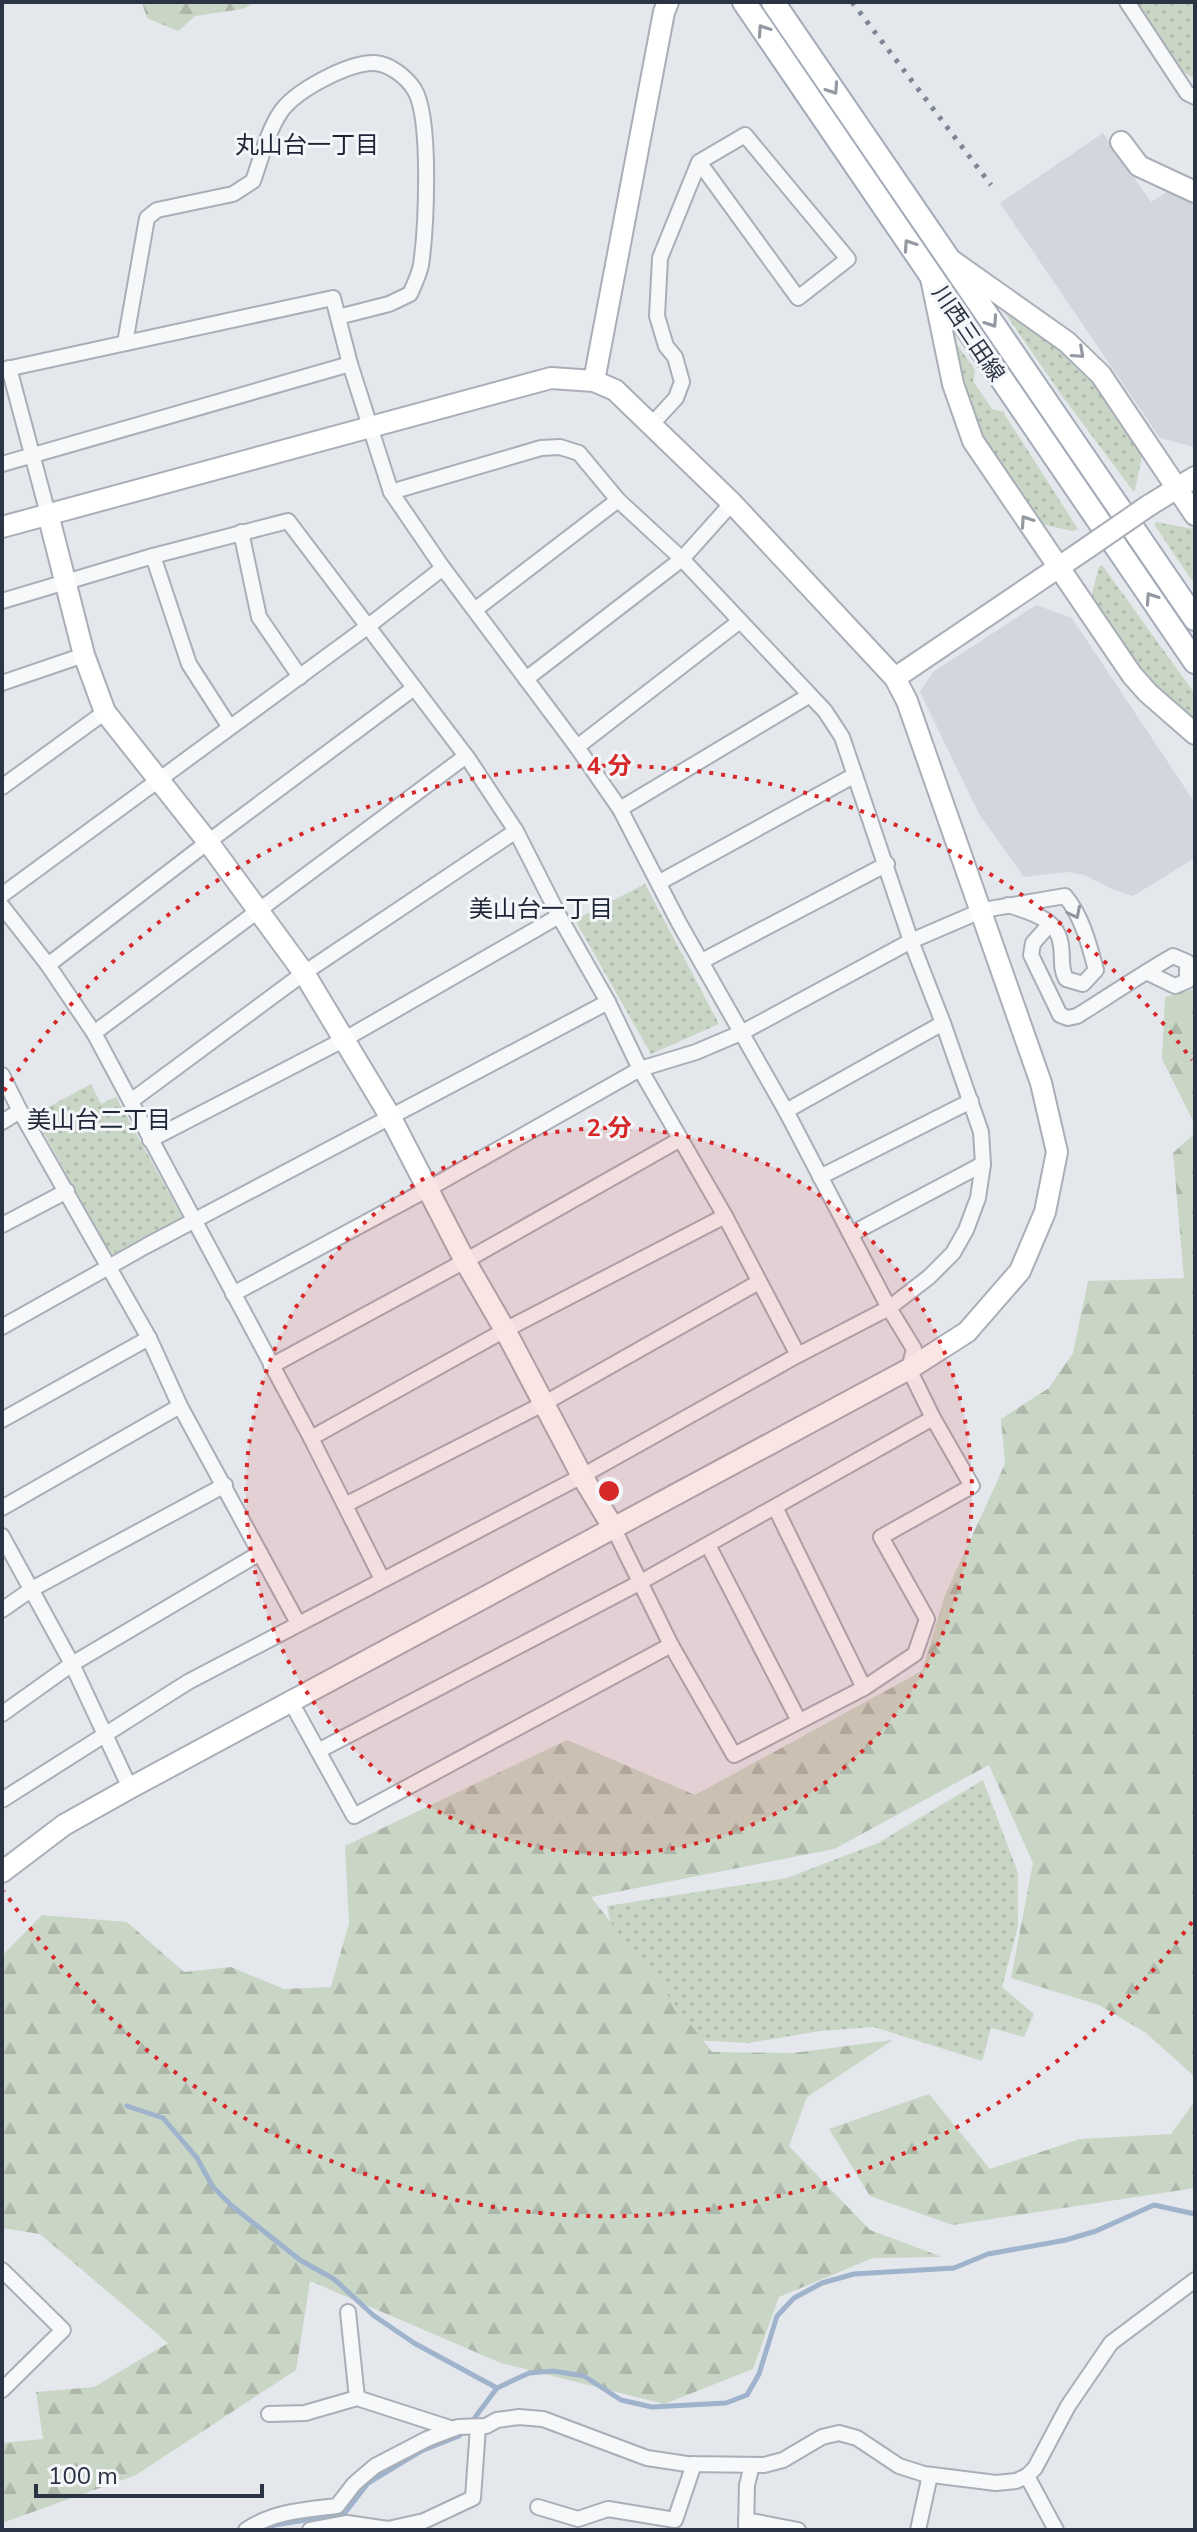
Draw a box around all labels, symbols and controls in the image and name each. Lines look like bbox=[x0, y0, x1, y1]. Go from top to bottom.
one-way arrow bbox=[758, 24, 773, 38]
one-way arrow bbox=[823, 81, 838, 95]
district label: 丸山台一丁目 bbox=[235, 129, 379, 161]
one-way arrow bbox=[903, 240, 918, 254]
street label: 川西三田線 bbox=[925, 280, 1011, 388]
one-way arrow bbox=[982, 313, 997, 327]
one-way arrow bbox=[1069, 343, 1084, 357]
one-way arrow bbox=[1021, 515, 1036, 529]
one-way arrow bbox=[1146, 592, 1161, 607]
text: 4 分 bbox=[587, 750, 631, 782]
district label: 美山台一丁目 bbox=[469, 893, 613, 925]
one-way arrow bbox=[1066, 905, 1081, 919]
district label: 美山台二丁目 bbox=[27, 1104, 171, 1136]
text: 2 分 bbox=[587, 1112, 631, 1144]
centre of rings bbox=[595, 1477, 623, 1505]
scale bar bbox=[36, 2448, 262, 2498]
text: 100 m bbox=[48, 2460, 118, 2492]

